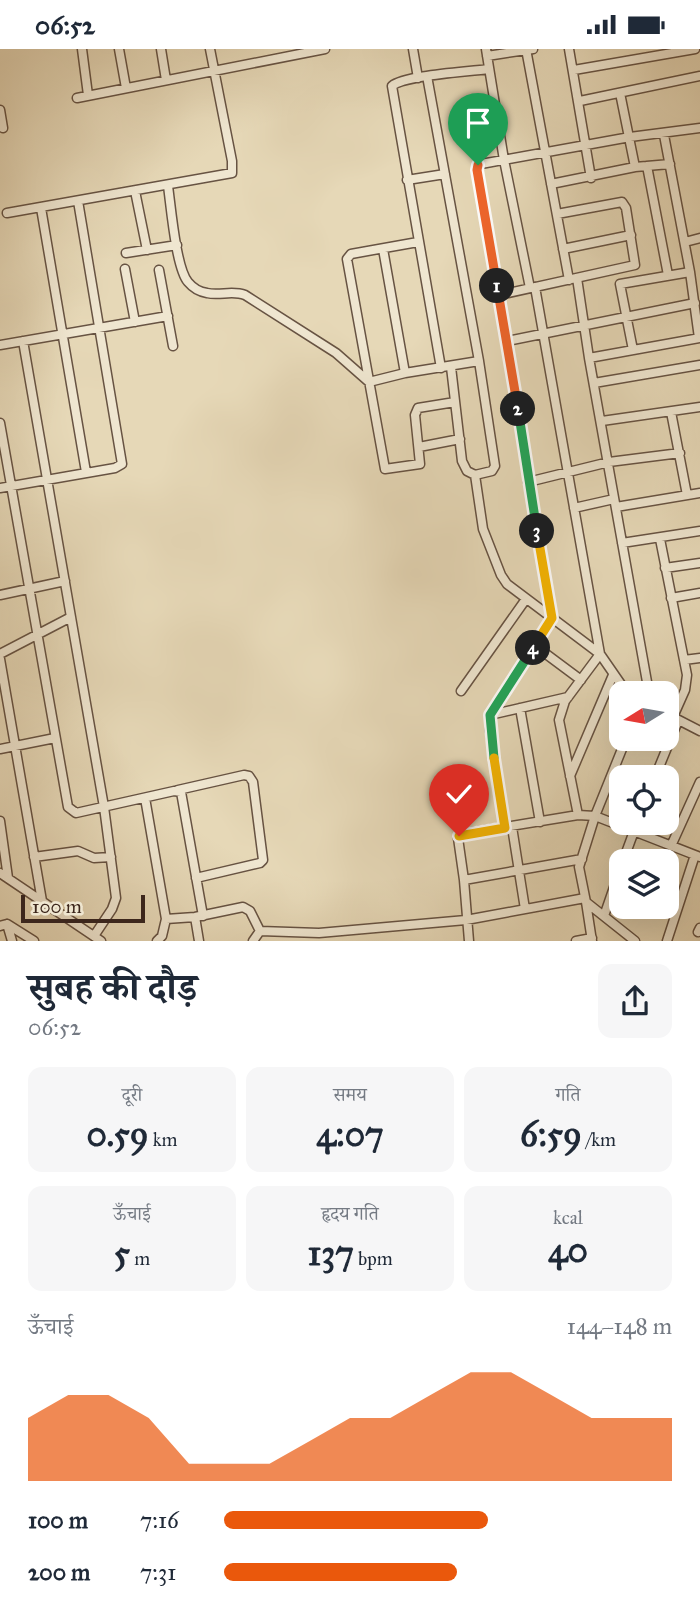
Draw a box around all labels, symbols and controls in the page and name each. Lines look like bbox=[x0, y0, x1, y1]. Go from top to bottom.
text: 06:52 bbox=[35, 9, 95, 41]
pin bbox=[448, 93, 508, 165]
icon: arrive bbox=[459, 104, 497, 142]
pin: 1 bbox=[480, 268, 514, 303]
text: 1 bbox=[493, 274, 500, 297]
pin: 2 bbox=[500, 391, 536, 427]
text: 2 bbox=[513, 397, 522, 420]
pin: 3 bbox=[520, 513, 554, 549]
text: 3 bbox=[533, 519, 540, 542]
pin: 4 bbox=[516, 631, 550, 665]
text: 4 bbox=[527, 636, 538, 659]
north arrow bbox=[609, 681, 679, 751]
map controls bbox=[609, 681, 679, 919]
pin bbox=[429, 764, 489, 836]
button: locate bbox=[609, 765, 679, 835]
icon: check bbox=[440, 775, 478, 813]
button: layers bbox=[609, 849, 679, 919]
scale bar bbox=[21, 892, 145, 924]
text: 100 m bbox=[32, 895, 82, 918]
text: सुबह की दौड़ bbox=[28, 964, 197, 1010]
button: share bbox=[598, 964, 672, 1038]
text: 06:52 bbox=[28, 1013, 81, 1041]
text: दूरी bbox=[122, 1083, 142, 1106]
text: समय bbox=[333, 1083, 367, 1106]
text: गति bbox=[556, 1083, 580, 1106]
text: 0.59 bbox=[86, 1113, 149, 1156]
text: 4:07 bbox=[316, 1113, 384, 1156]
text: 6:59 bbox=[520, 1113, 582, 1156]
text: km bbox=[149, 1128, 178, 1151]
text: /km bbox=[582, 1128, 616, 1151]
text: ऊँचाई bbox=[113, 1202, 151, 1225]
text: हृदय गति bbox=[321, 1202, 379, 1225]
text: kcal bbox=[553, 1206, 583, 1229]
text: 40 bbox=[548, 1229, 588, 1272]
text: 5 bbox=[114, 1232, 130, 1275]
text: 137 bbox=[307, 1232, 354, 1275]
text: m bbox=[130, 1247, 150, 1270]
text: bpm bbox=[354, 1247, 393, 1270]
text: ऊँचाई bbox=[28, 1312, 73, 1340]
text: 144–148 m bbox=[567, 1312, 672, 1340]
text: 100 m bbox=[28, 1506, 88, 1534]
text: 7:16 bbox=[140, 1506, 179, 1534]
text: 200 m bbox=[28, 1558, 90, 1586]
text: 7:31 bbox=[140, 1558, 176, 1586]

